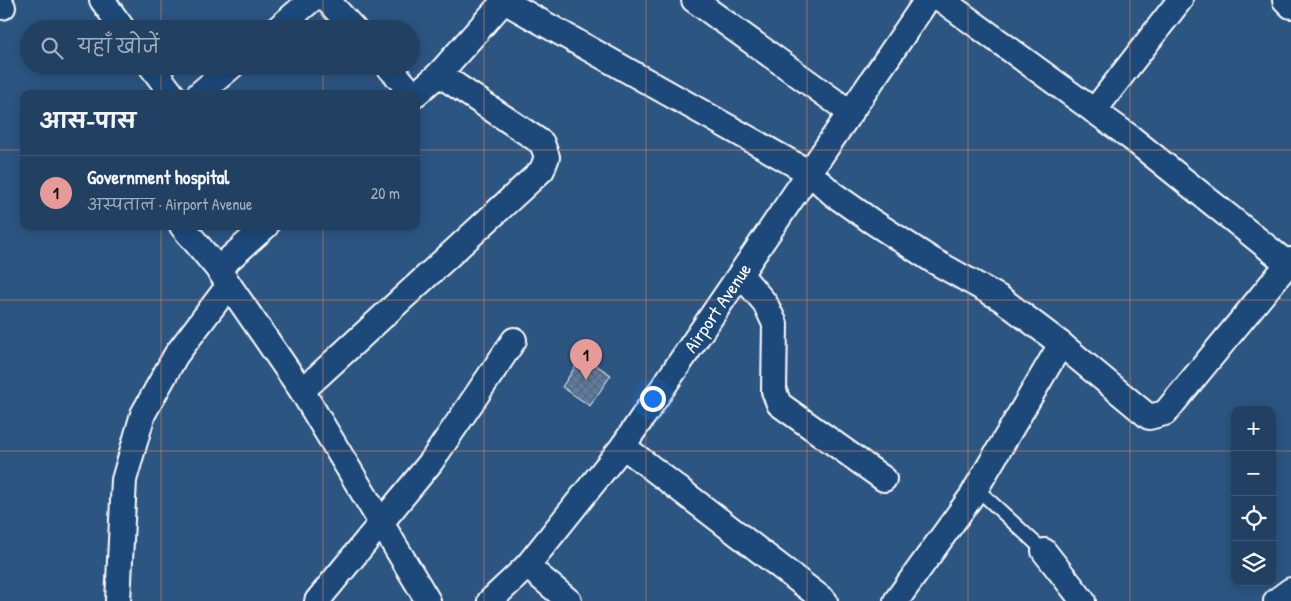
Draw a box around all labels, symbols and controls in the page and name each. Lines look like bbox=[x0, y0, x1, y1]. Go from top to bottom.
search box bbox=[20, 20, 420, 75]
text: यहाँ खोजें bbox=[78, 33, 159, 59]
icon: search bbox=[38, 34, 66, 62]
text: आस-पास bbox=[40, 106, 136, 135]
text: Government hospital bbox=[87, 164, 229, 190]
text: 1 bbox=[53, 182, 59, 204]
text: 20 m bbox=[371, 182, 400, 204]
text: अस्पताल · Airport Avenue bbox=[87, 193, 252, 215]
street label: Airport Avenue bbox=[677, 257, 757, 358]
pin: 1 bbox=[570, 339, 602, 380]
your location bbox=[640, 386, 666, 412]
map controls bbox=[1231, 406, 1276, 586]
button: + bbox=[1231, 406, 1276, 451]
button: − bbox=[1231, 451, 1276, 496]
button: locate bbox=[1231, 496, 1276, 541]
button: layers bbox=[1231, 541, 1276, 586]

